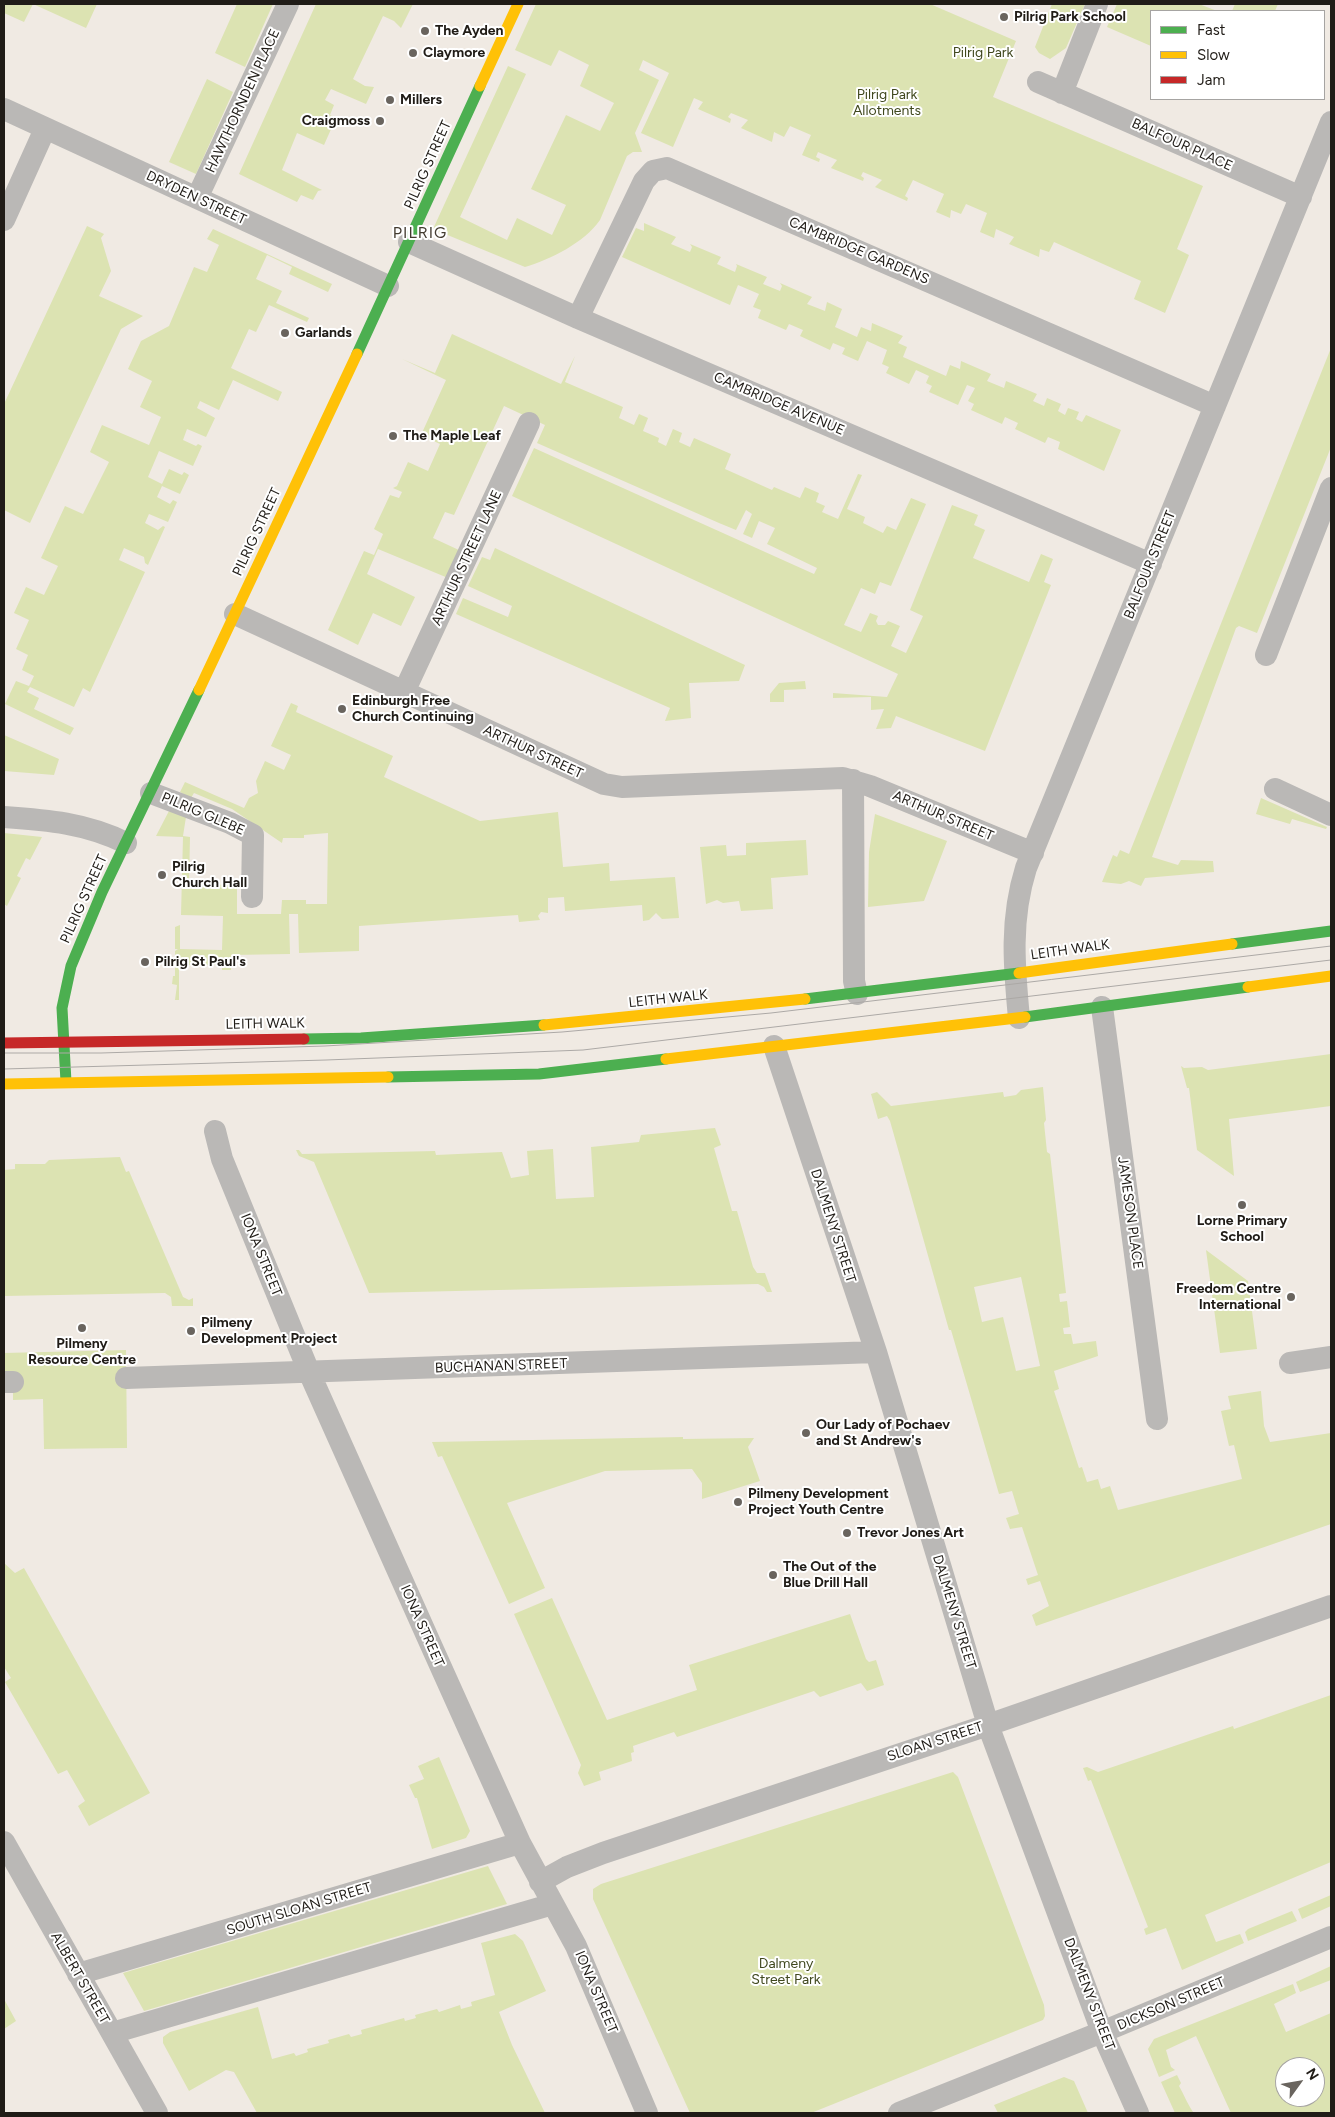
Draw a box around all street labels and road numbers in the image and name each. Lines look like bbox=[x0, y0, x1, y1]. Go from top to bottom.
street label: HAWTHORNDEN PLACE bbox=[202, 26, 284, 176]
street label: BALFOUR PLACE bbox=[1129, 115, 1235, 175]
street label: PILRIG STREET bbox=[401, 118, 455, 212]
street label: DRYDEN STREET bbox=[143, 167, 249, 229]
street label: CAMBRIDGE GARDENS bbox=[786, 214, 932, 288]
street label: CAMBRIDGE AVENUE bbox=[711, 369, 847, 439]
street label: PILRIG STREET bbox=[229, 485, 285, 579]
street label: ARTHUR STREET LANE bbox=[428, 488, 506, 628]
street label: BALFOUR STREET bbox=[1121, 508, 1179, 622]
street label: ARTHUR STREET bbox=[481, 722, 585, 782]
street label: ARTHUR STREET bbox=[890, 787, 996, 845]
street label: PILRIG GLEBE bbox=[159, 789, 247, 839]
street label: PILRIG STREET bbox=[57, 852, 111, 946]
street label: LEITH WALK bbox=[1030, 936, 1110, 964]
street label: LEITH WALK bbox=[628, 986, 708, 1012]
street label: LEITH WALK bbox=[225, 1015, 305, 1033]
street label: JAMESON PLACE bbox=[1114, 1156, 1146, 1270]
street label: DALMENY STREET bbox=[807, 1167, 859, 1285]
street label: IONA STREET bbox=[237, 1211, 285, 1299]
street label: BUCHANAN STREET bbox=[434, 1355, 568, 1377]
street label: DALMENY STREET bbox=[929, 1553, 979, 1671]
street label: IONA STREET bbox=[396, 1582, 448, 1670]
street label: SLOAN STREET bbox=[885, 1719, 985, 1765]
street label: SOUTH SLOAN STREET bbox=[225, 1879, 373, 1939]
street label: ALBERT STREET bbox=[47, 1929, 113, 2027]
street label: DALMENY STREET bbox=[1060, 1936, 1118, 2052]
street label: IONA STREET bbox=[571, 1948, 621, 2036]
street label: DICKSON STREET bbox=[1115, 1974, 1227, 2034]

